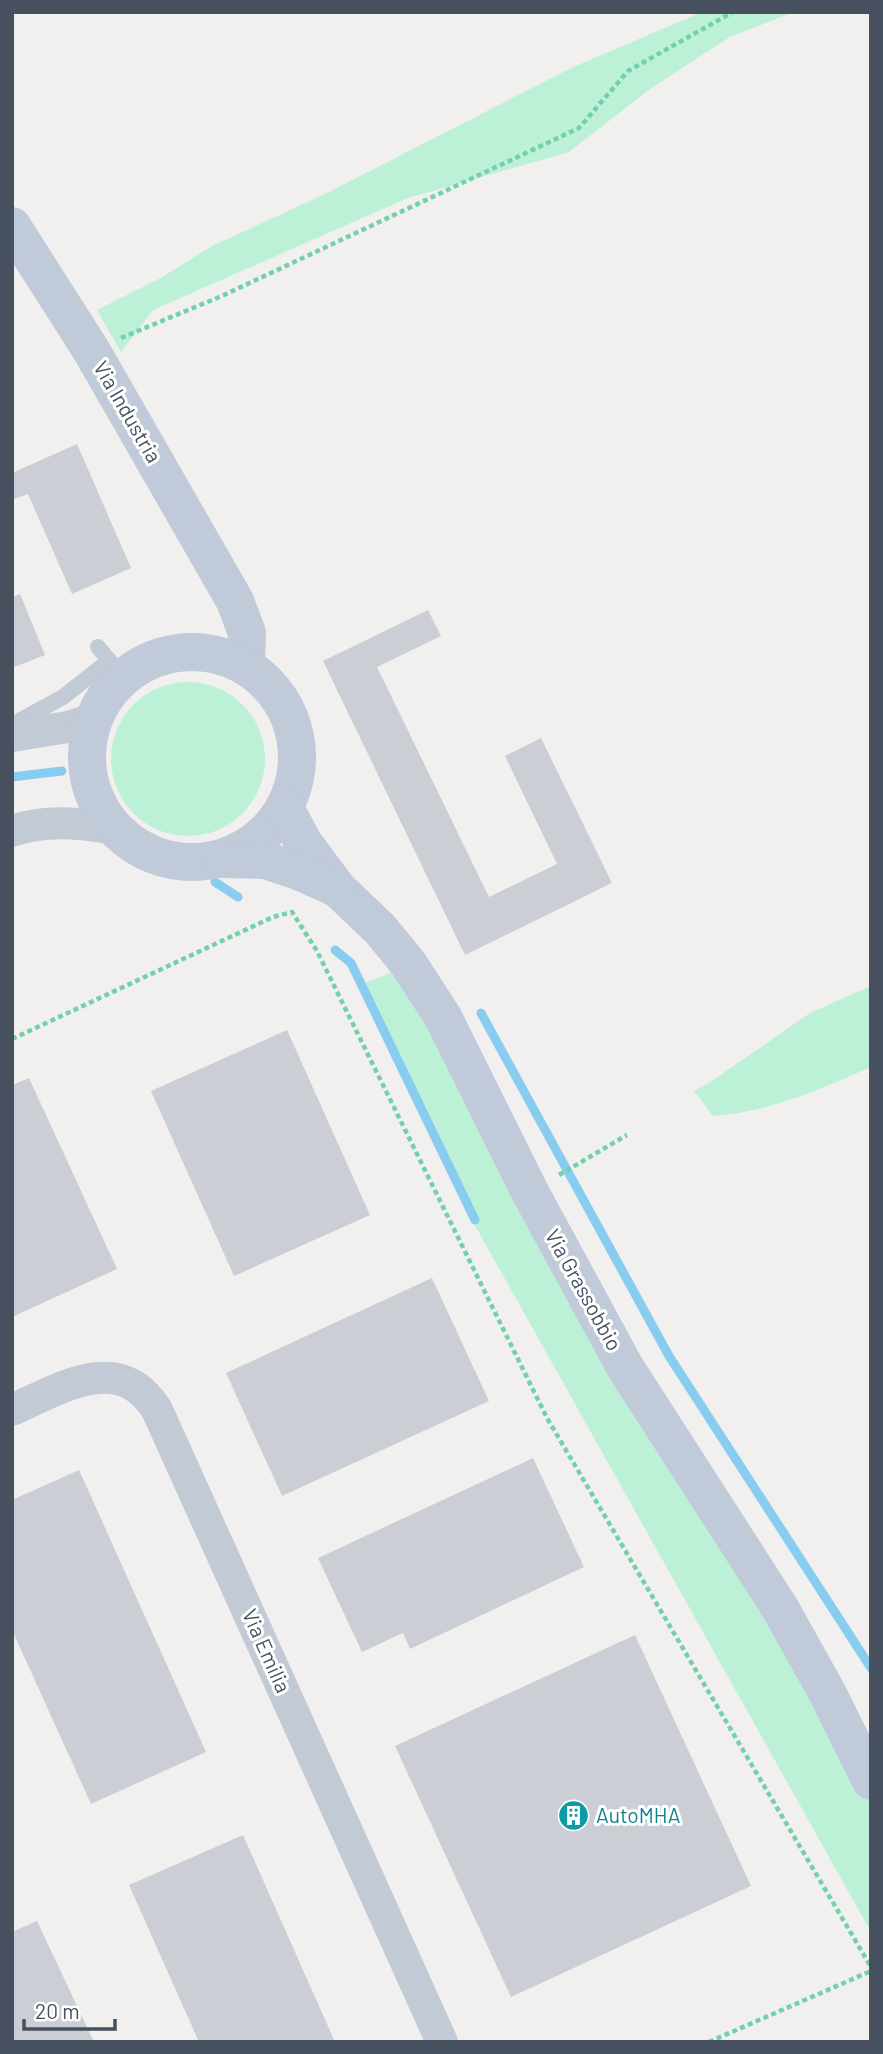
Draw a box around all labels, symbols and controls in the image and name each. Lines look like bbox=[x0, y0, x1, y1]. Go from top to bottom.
street label: Via Industria bbox=[89, 356, 167, 467]
street label: Via Grassobbio bbox=[541, 1224, 628, 1354]
street label: Via Emilia bbox=[238, 1605, 297, 1696]
building icon: AutoMHA bbox=[556, 1799, 590, 1833]
place label: AutoMHA bbox=[596, 1802, 681, 1827]
scale bar bbox=[24, 1988, 116, 2032]
text: 20 m bbox=[35, 1998, 80, 2023]

